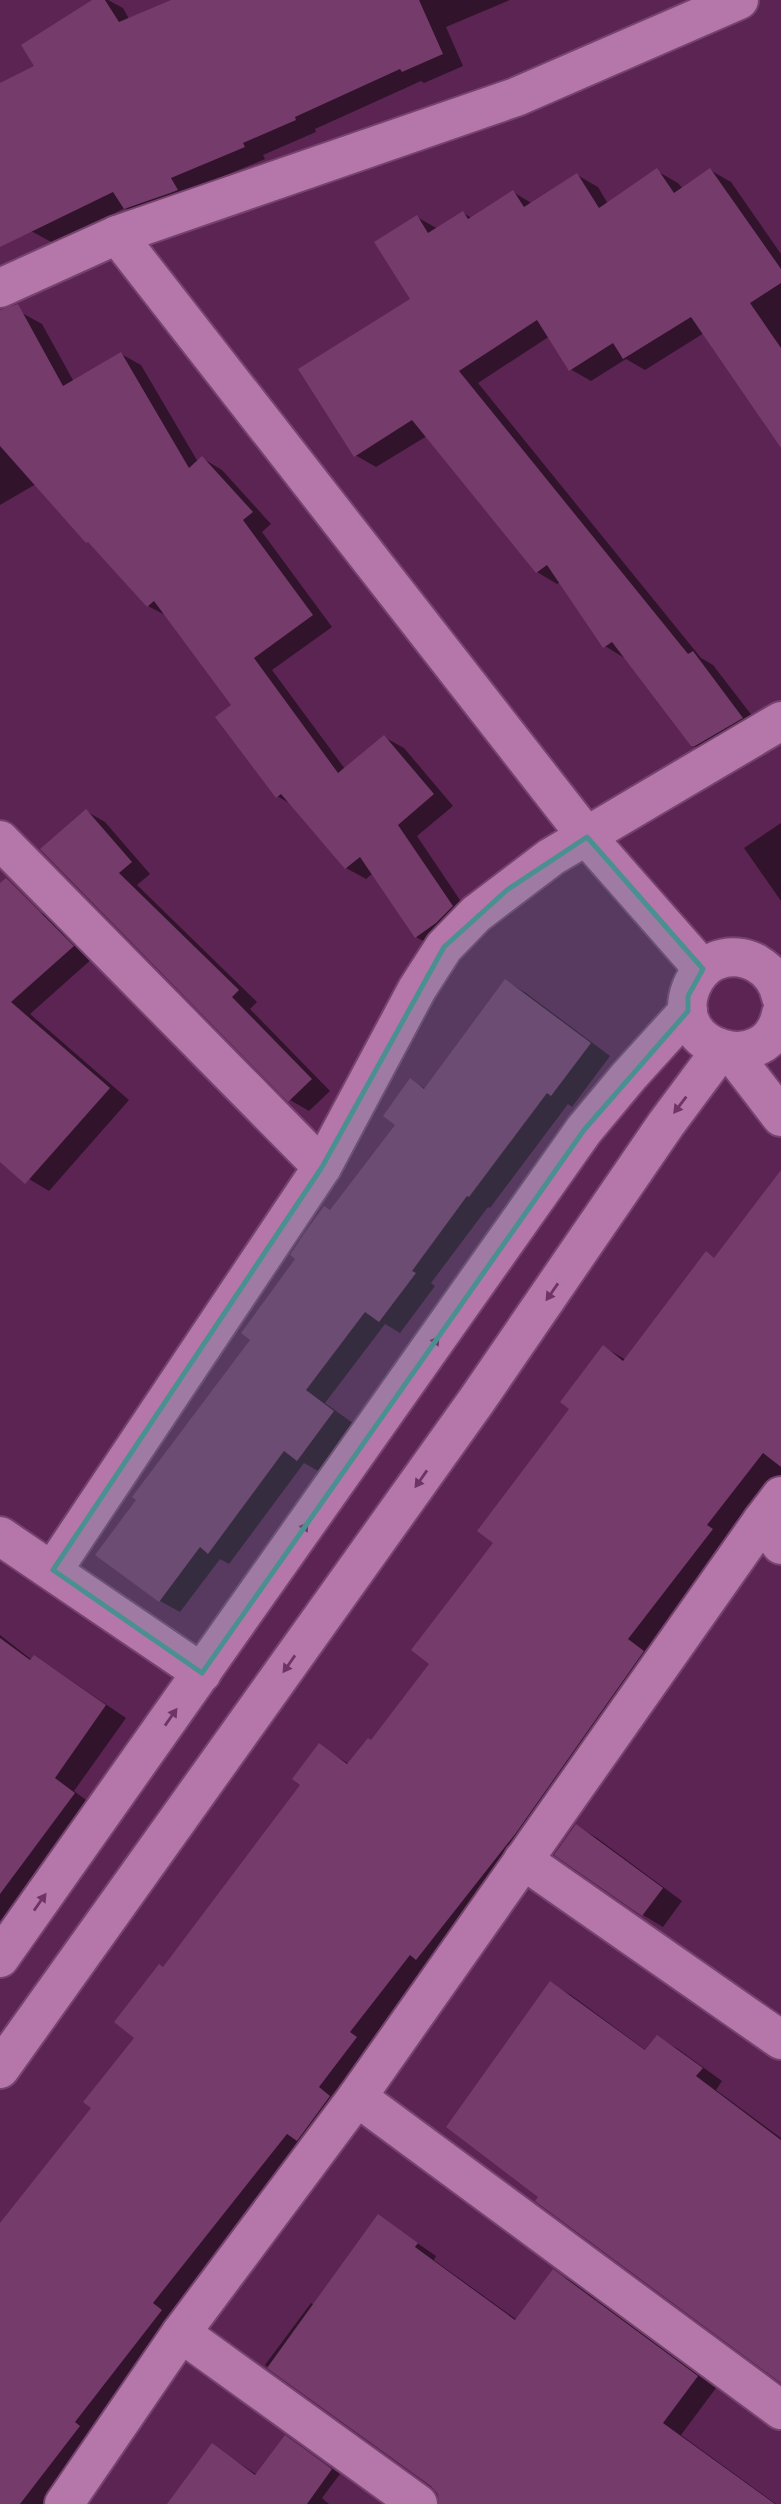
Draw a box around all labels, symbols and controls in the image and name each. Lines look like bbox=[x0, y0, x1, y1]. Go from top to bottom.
one-way arrow bbox=[673, 1095, 688, 1113]
one-way arrow bbox=[545, 1283, 559, 1301]
one-way arrow bbox=[426, 1336, 440, 1354]
one-way arrow bbox=[414, 1469, 428, 1488]
one-way arrow bbox=[295, 1522, 309, 1540]
one-way arrow bbox=[282, 1655, 296, 1673]
one-way arrow bbox=[164, 1708, 178, 1726]
one-way arrow bbox=[32, 1893, 46, 1911]

